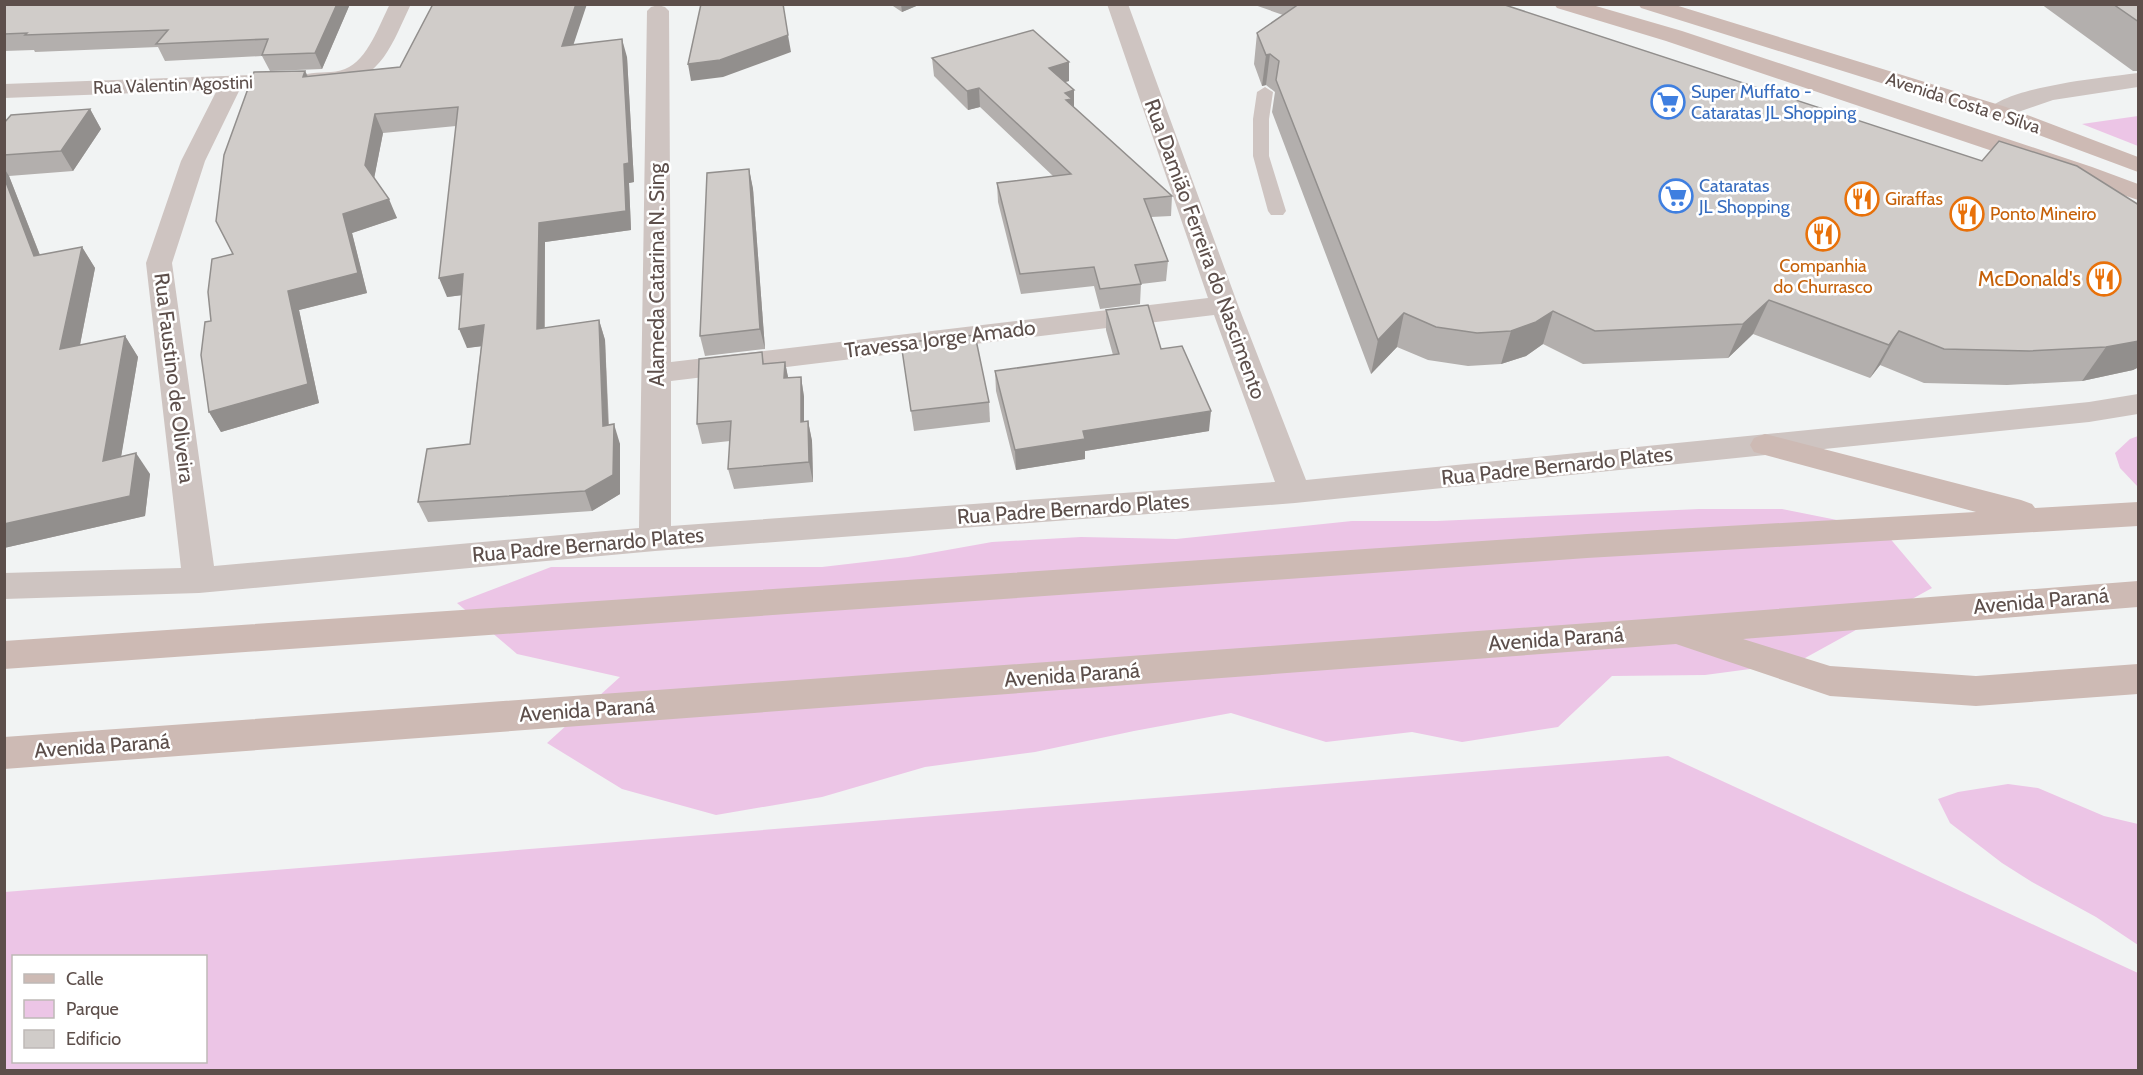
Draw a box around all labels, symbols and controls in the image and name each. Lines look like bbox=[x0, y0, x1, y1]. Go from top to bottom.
street label: Avenida Costa e Silva bbox=[1883, 68, 2043, 138]
street label: Rua Valentin Agostini bbox=[93, 71, 253, 99]
place label: Super Muffato - Cataratas JL Shopping bbox=[1691, 81, 1857, 124]
supermarket icon: Super Muffato - Cataratas JL Shopping bbox=[1650, 84, 1686, 120]
street label: Rua Damião Ferreira do Nascimento bbox=[1139, 95, 1272, 402]
street label: Alameda Catarina N. Sing bbox=[644, 163, 669, 387]
place label: Cataratas JL Shopping bbox=[1698, 175, 1791, 218]
supermarket icon: Cataratas JL Shopping bbox=[1658, 178, 1694, 214]
restaurant icon: Giraffas bbox=[1844, 181, 1880, 217]
place label: Giraffas bbox=[1885, 188, 1943, 210]
restaurant icon: Ponto Mineiro bbox=[1949, 196, 1985, 232]
place label: Ponto Mineiro bbox=[1990, 203, 2097, 225]
restaurant icon: Companhia do Churrasco bbox=[1805, 216, 1841, 252]
place label: Companhia do Churrasco bbox=[1773, 255, 1873, 298]
restaurant icon: McDonald's bbox=[2086, 261, 2122, 297]
place label: McDonald's bbox=[1978, 266, 2081, 291]
street label: Rua Faustino de Oliveira bbox=[149, 271, 200, 485]
street label: Travessa Jorge Amado bbox=[843, 314, 1037, 363]
street label: Rua Padre Bernardo Plates bbox=[1440, 441, 1674, 490]
street label: Rua Padre Bernardo Plates bbox=[956, 488, 1190, 529]
street label: Rua Padre Bernardo Plates bbox=[471, 522, 705, 567]
street label: Avenida Paraná bbox=[1972, 582, 2110, 619]
street label: Avenida Paraná bbox=[1487, 621, 1625, 656]
street label: Avenida Paraná bbox=[1003, 657, 1141, 692]
street label: Avenida Paraná bbox=[518, 692, 656, 727]
street label: Avenida Paraná bbox=[33, 728, 171, 763]
legend bbox=[12, 955, 207, 1063]
text: Calle bbox=[66, 968, 103, 990]
text: Parque bbox=[66, 998, 119, 1020]
text: Edificio bbox=[66, 1028, 121, 1050]

